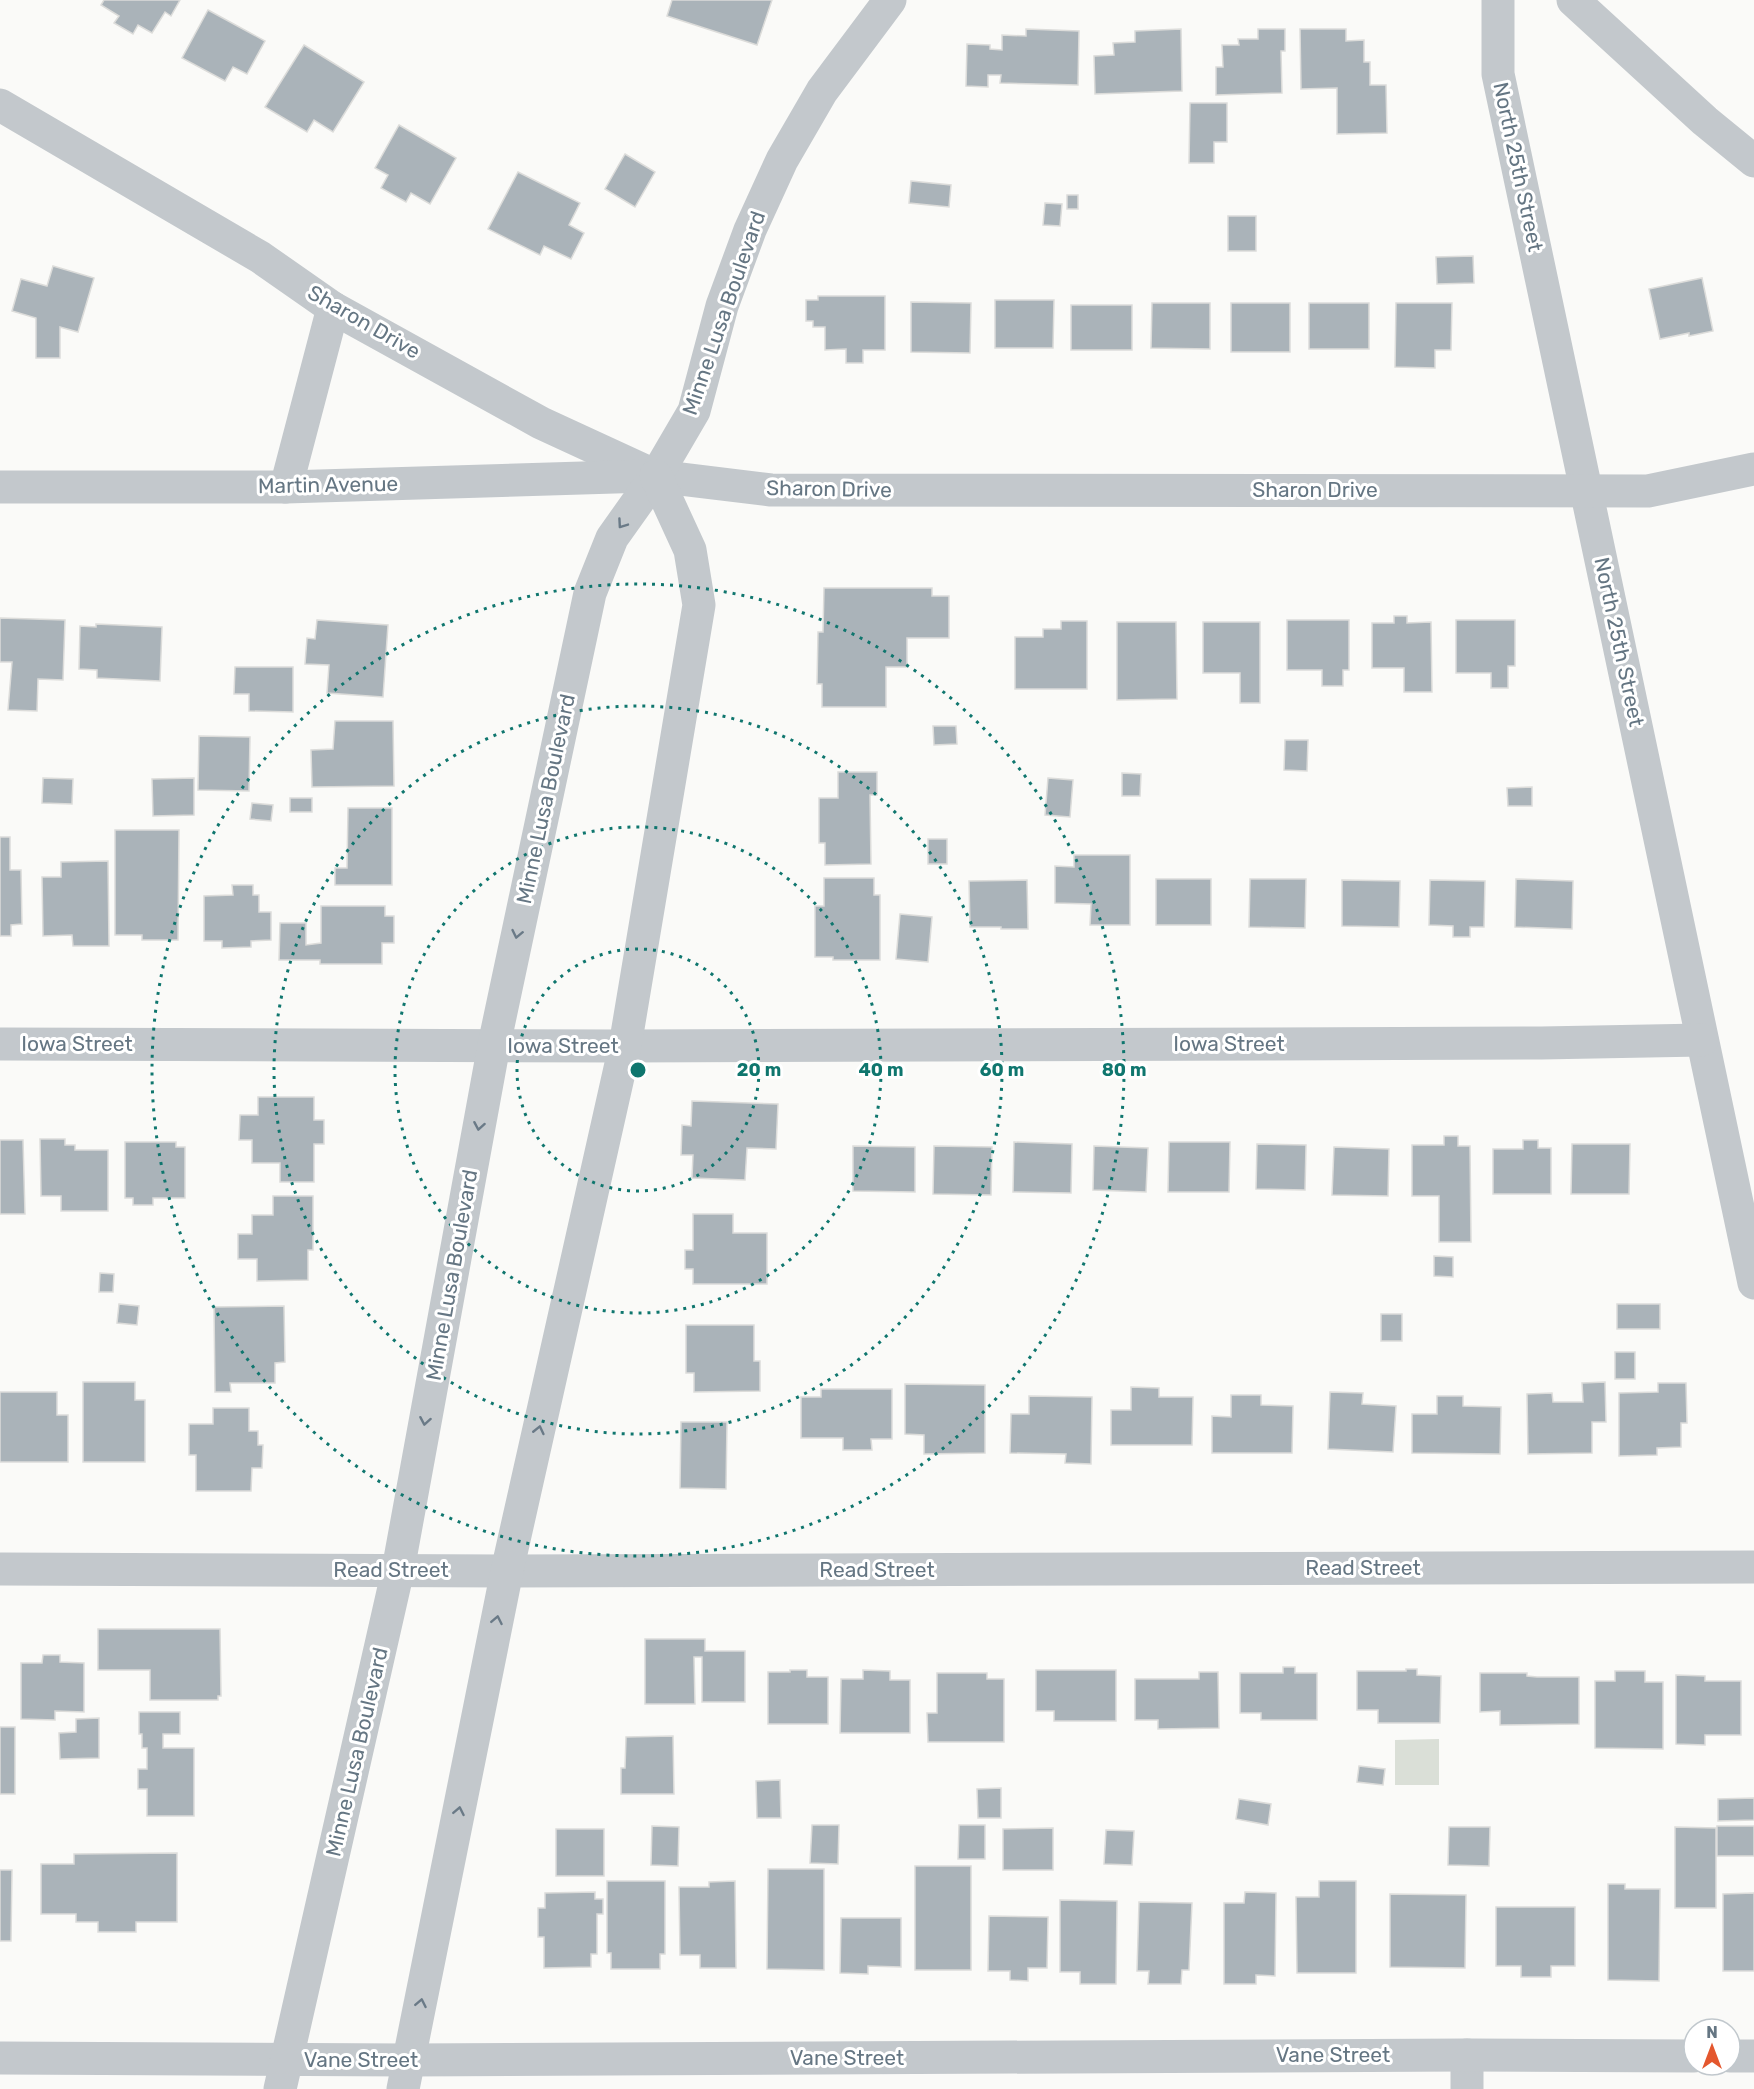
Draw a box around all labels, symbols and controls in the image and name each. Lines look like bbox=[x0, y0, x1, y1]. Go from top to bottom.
street label: North 25th Street bbox=[1488, 80, 1549, 254]
street label: Minne Lusa Boulevard bbox=[677, 208, 770, 418]
street label: Sharon Drive bbox=[304, 279, 425, 364]
street label: Martin Avenue bbox=[258, 471, 398, 498]
street label: Sharon Drive bbox=[766, 475, 892, 502]
street label: Sharon Drive bbox=[1252, 477, 1378, 502]
one-way arrow bbox=[618, 517, 629, 528]
street label: North 25th Street bbox=[1589, 555, 1650, 729]
street label: Minne Lusa Boulevard bbox=[511, 692, 580, 906]
one-way arrow bbox=[512, 929, 525, 939]
street label: Iowa Street bbox=[21, 1031, 133, 1056]
street label: Iowa Street bbox=[1173, 1031, 1285, 1056]
street label: Iowa Street bbox=[507, 1033, 619, 1058]
text: 20 m bbox=[737, 1059, 781, 1081]
text: 40 m bbox=[859, 1059, 903, 1081]
text: 60 m bbox=[980, 1059, 1024, 1081]
text: 80 m bbox=[1102, 1059, 1146, 1081]
centre of rings bbox=[628, 1060, 648, 1080]
one-way arrow bbox=[473, 1120, 486, 1130]
street label: Minne Lusa Boulevard bbox=[421, 1167, 482, 1382]
one-way arrow bbox=[420, 1416, 432, 1425]
one-way arrow bbox=[531, 1425, 544, 1435]
street label: Read Street bbox=[1305, 1555, 1421, 1580]
street label: Read Street bbox=[333, 1557, 449, 1582]
street label: Read Street bbox=[819, 1557, 935, 1582]
one-way arrow bbox=[490, 1615, 503, 1625]
street label: Minne Lusa Boulevard bbox=[320, 1645, 393, 1859]
one-way arrow bbox=[452, 1807, 465, 1817]
one-way arrow bbox=[414, 1998, 427, 2008]
north arrow bbox=[1682, 2017, 1742, 2077]
text: N bbox=[1706, 2023, 1718, 2042]
street label: Vane Street bbox=[1276, 2042, 1390, 2067]
street label: Vane Street bbox=[790, 2045, 904, 2070]
street label: Vane Street bbox=[304, 2047, 418, 2072]

